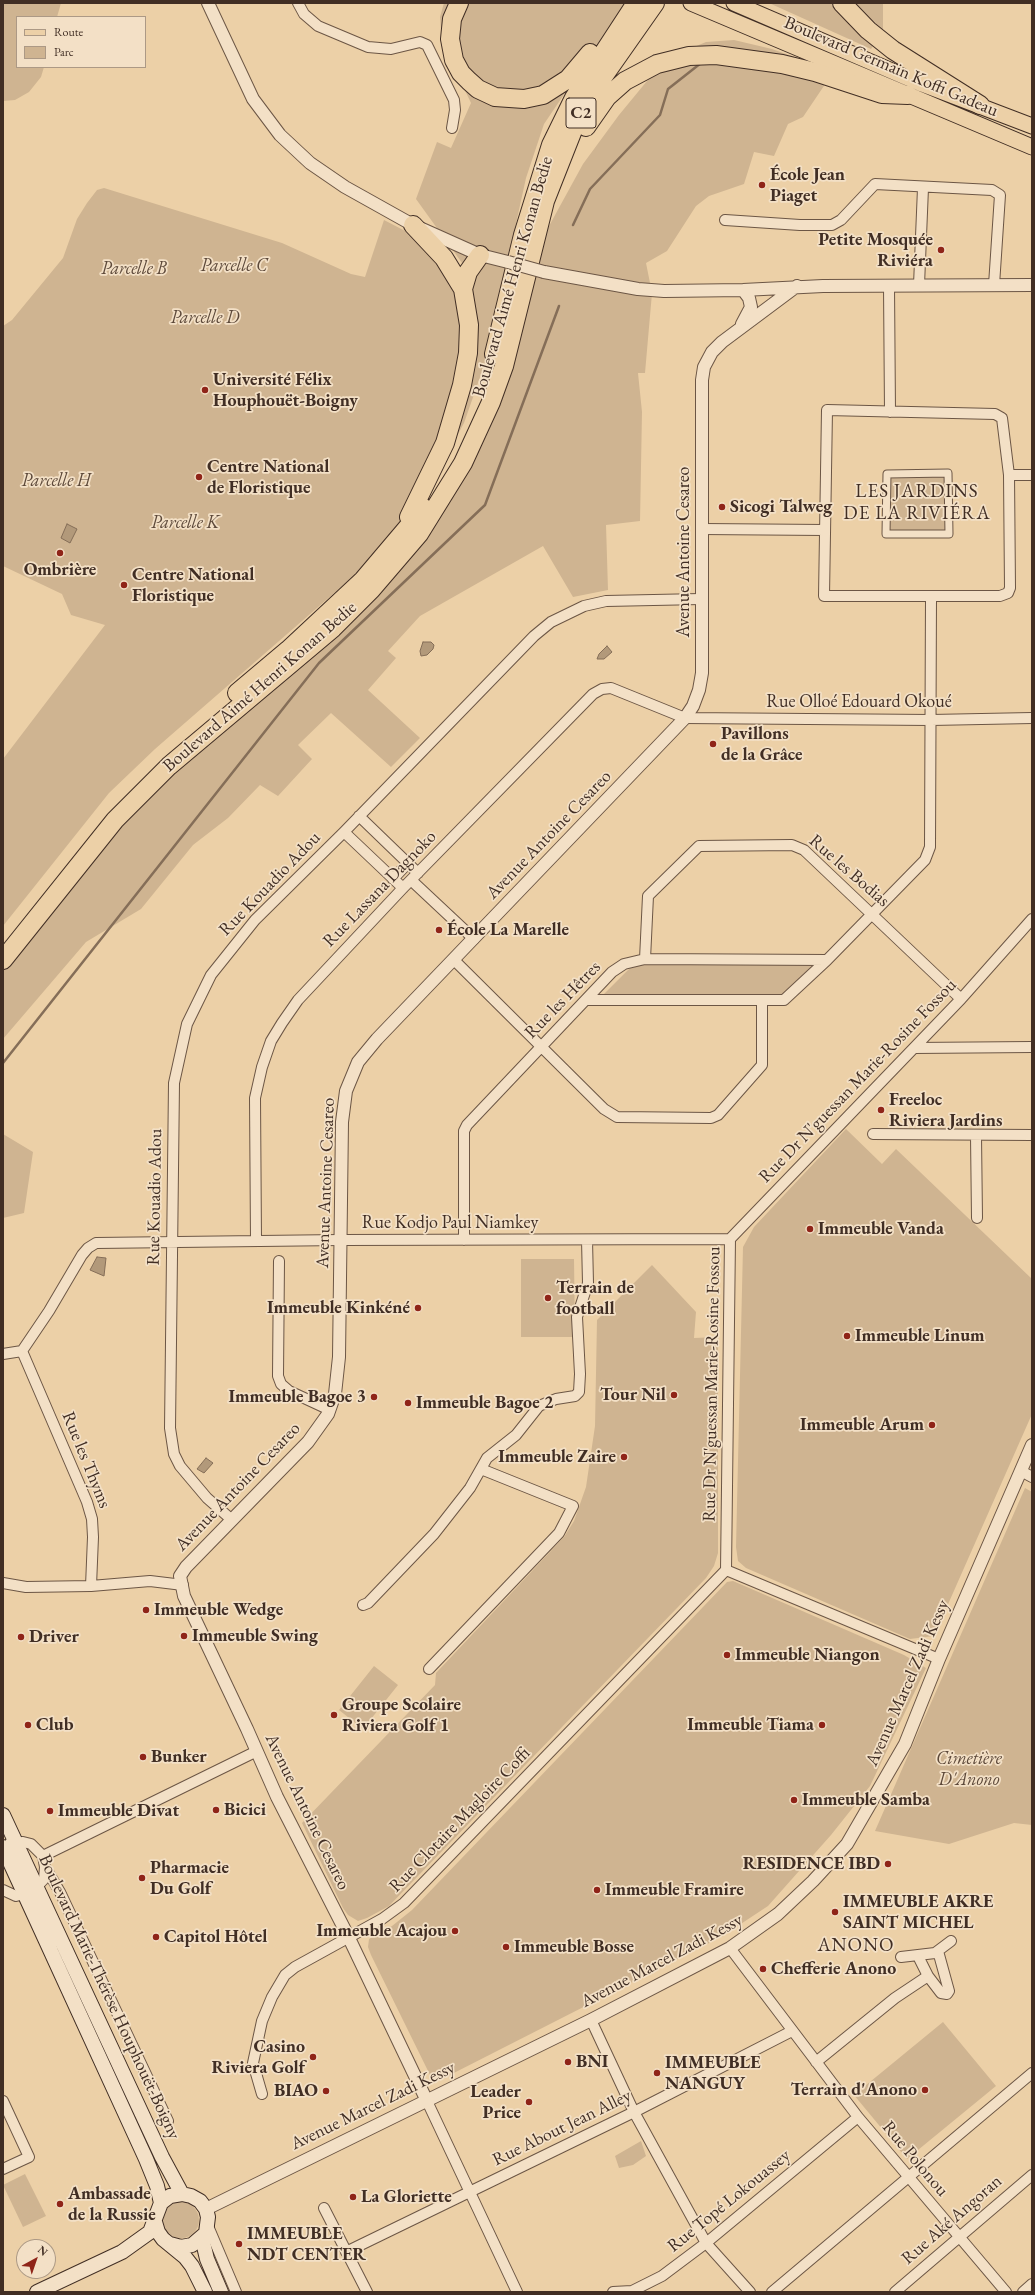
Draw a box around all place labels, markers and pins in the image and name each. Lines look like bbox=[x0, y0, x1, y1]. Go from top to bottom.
place label: École Jean Piaget bbox=[770, 164, 845, 206]
marker: École Jean Piaget bbox=[757, 180, 767, 190]
place label: Petite Mosquée Riviéra bbox=[818, 229, 933, 272]
marker: Petite Mosquée Riviéra bbox=[936, 245, 946, 255]
place label: Université Félix Houphouët-Boigny bbox=[213, 369, 358, 412]
marker: Université Félix Houphouët-Boigny bbox=[200, 385, 210, 395]
place label: Centre National de Floristique bbox=[207, 456, 329, 498]
marker: Centre National de Floristique bbox=[194, 472, 204, 482]
place label: Sicogi Talweg bbox=[730, 496, 832, 518]
marker: Sicogi Talweg bbox=[717, 502, 727, 512]
marker: Ombrière bbox=[55, 548, 65, 558]
place label: Ombrière bbox=[24, 559, 96, 581]
place label: Centre National Floristique bbox=[132, 564, 254, 606]
marker: Centre National Floristique bbox=[119, 580, 129, 590]
place label: Pavillons de la Grâce bbox=[721, 723, 803, 766]
marker: Pavillons de la Grâce bbox=[708, 739, 718, 749]
place label: École La Marelle bbox=[447, 919, 569, 941]
marker: École La Marelle bbox=[434, 925, 444, 935]
place label: Freeloc Riviera Jardins bbox=[889, 1089, 1003, 1132]
marker: Freeloc Riviera Jardins bbox=[876, 1105, 886, 1115]
place label: Immeuble Vanda bbox=[818, 1218, 944, 1240]
marker: Immeuble Vanda bbox=[805, 1224, 815, 1234]
place label: Terrain de football bbox=[556, 1277, 634, 1320]
marker: Terrain de football bbox=[543, 1293, 553, 1303]
place label: Immeuble Kinkéné bbox=[267, 1297, 410, 1319]
marker: Immeuble Kinkéné bbox=[413, 1303, 423, 1313]
place label: Immeuble Linum bbox=[855, 1325, 985, 1347]
marker: Immeuble Linum bbox=[842, 1331, 852, 1341]
place label: Tour Nil bbox=[600, 1384, 666, 1406]
place label: Immeuble Bagoe 3 bbox=[229, 1386, 366, 1408]
marker: Tour Nil bbox=[669, 1390, 679, 1400]
marker: Immeuble Bagoe 3 bbox=[369, 1392, 379, 1402]
place label: Immeuble Bagoe 2 bbox=[416, 1392, 553, 1414]
marker: Immeuble Bagoe 2 bbox=[403, 1398, 413, 1408]
place label: Immeuble Arum bbox=[800, 1414, 924, 1436]
marker: Immeuble Arum bbox=[927, 1420, 937, 1430]
place label: Immeuble Zaire bbox=[498, 1446, 616, 1468]
marker: Immeuble Zaire bbox=[619, 1452, 629, 1462]
place label: Immeuble Wedge bbox=[154, 1599, 283, 1621]
marker: Immeuble Wedge bbox=[141, 1605, 151, 1615]
place label: Immeuble Swing bbox=[192, 1625, 318, 1647]
place label: Driver bbox=[29, 1626, 79, 1648]
marker: Immeuble Swing bbox=[179, 1631, 189, 1641]
marker: Driver bbox=[16, 1632, 26, 1642]
place label: Immeuble Niangon bbox=[735, 1644, 880, 1666]
marker: Immeuble Niangon bbox=[722, 1650, 732, 1660]
place label: Groupe Scolaire Riviera Golf 1 bbox=[342, 1694, 461, 1736]
marker: Groupe Scolaire Riviera Golf 1 bbox=[329, 1710, 339, 1720]
place label: Club bbox=[36, 1714, 73, 1736]
place label: Immeuble Tiama bbox=[687, 1714, 814, 1736]
marker: Club bbox=[23, 1720, 33, 1730]
marker: Immeuble Tiama bbox=[817, 1720, 827, 1730]
place label: Bunker bbox=[151, 1746, 207, 1768]
marker: Bunker bbox=[138, 1752, 148, 1762]
place label: Immeuble Samba bbox=[802, 1789, 930, 1811]
marker: Immeuble Samba bbox=[789, 1795, 799, 1805]
place label: Bicici bbox=[224, 1799, 266, 1821]
place label: Immeuble Divat bbox=[58, 1800, 179, 1822]
marker: Bicici bbox=[211, 1805, 221, 1815]
marker: Immeuble Divat bbox=[45, 1806, 55, 1816]
place label: RESIDENCE IBD bbox=[743, 1853, 880, 1875]
place label: Pharmacie Du Golf bbox=[150, 1857, 229, 1900]
marker: RESIDENCE IBD bbox=[883, 1859, 893, 1869]
marker: Pharmacie Du Golf bbox=[137, 1873, 147, 1883]
place label: Immeuble Framire bbox=[605, 1879, 744, 1901]
marker: Immeuble Framire bbox=[592, 1885, 602, 1895]
place label: IMMEUBLE AKRE SAINT MICHEL bbox=[843, 1891, 993, 1934]
marker: IMMEUBLE AKRE SAINT MICHEL bbox=[830, 1907, 840, 1917]
place label: Immeuble Acajou bbox=[316, 1920, 447, 1942]
place label: Capitol Hôtel bbox=[164, 1926, 267, 1948]
marker: Immeuble Acajou bbox=[450, 1926, 460, 1936]
marker: Capitol Hôtel bbox=[151, 1932, 161, 1942]
place label: Immeuble Bosse bbox=[514, 1936, 634, 1958]
marker: Immeuble Bosse bbox=[501, 1942, 511, 1952]
place label: Chefferie Anono bbox=[771, 1958, 896, 1980]
marker: Chefferie Anono bbox=[758, 1964, 768, 1974]
place label: Casino Riviera Golf bbox=[212, 2036, 305, 2078]
place label: BNI bbox=[576, 2051, 608, 2073]
marker: Casino Riviera Golf bbox=[308, 2052, 318, 2062]
place label: IMMEUBLE NANGUY bbox=[665, 2052, 760, 2094]
marker: BNI bbox=[563, 2057, 573, 2067]
marker: IMMEUBLE NANGUY bbox=[652, 2068, 662, 2078]
place label: Terrain d'Anono bbox=[791, 2079, 917, 2101]
place label: BIAO bbox=[274, 2080, 318, 2102]
place label: Leader Price bbox=[470, 2081, 521, 2124]
marker: Terrain d'Anono bbox=[920, 2085, 930, 2095]
marker: BIAO bbox=[321, 2086, 331, 2096]
marker: Leader Price bbox=[524, 2097, 534, 2107]
place label: Ambassade de la Russie bbox=[68, 2183, 156, 2226]
place label: La Gloriette bbox=[361, 2186, 452, 2208]
marker: La Gloriette bbox=[348, 2192, 358, 2202]
marker: Ambassade de la Russie bbox=[55, 2199, 65, 2209]
place label: IMMEUBLE NDT CENTER bbox=[247, 2223, 366, 2266]
marker: IMMEUBLE NDT CENTER bbox=[234, 2239, 244, 2249]

